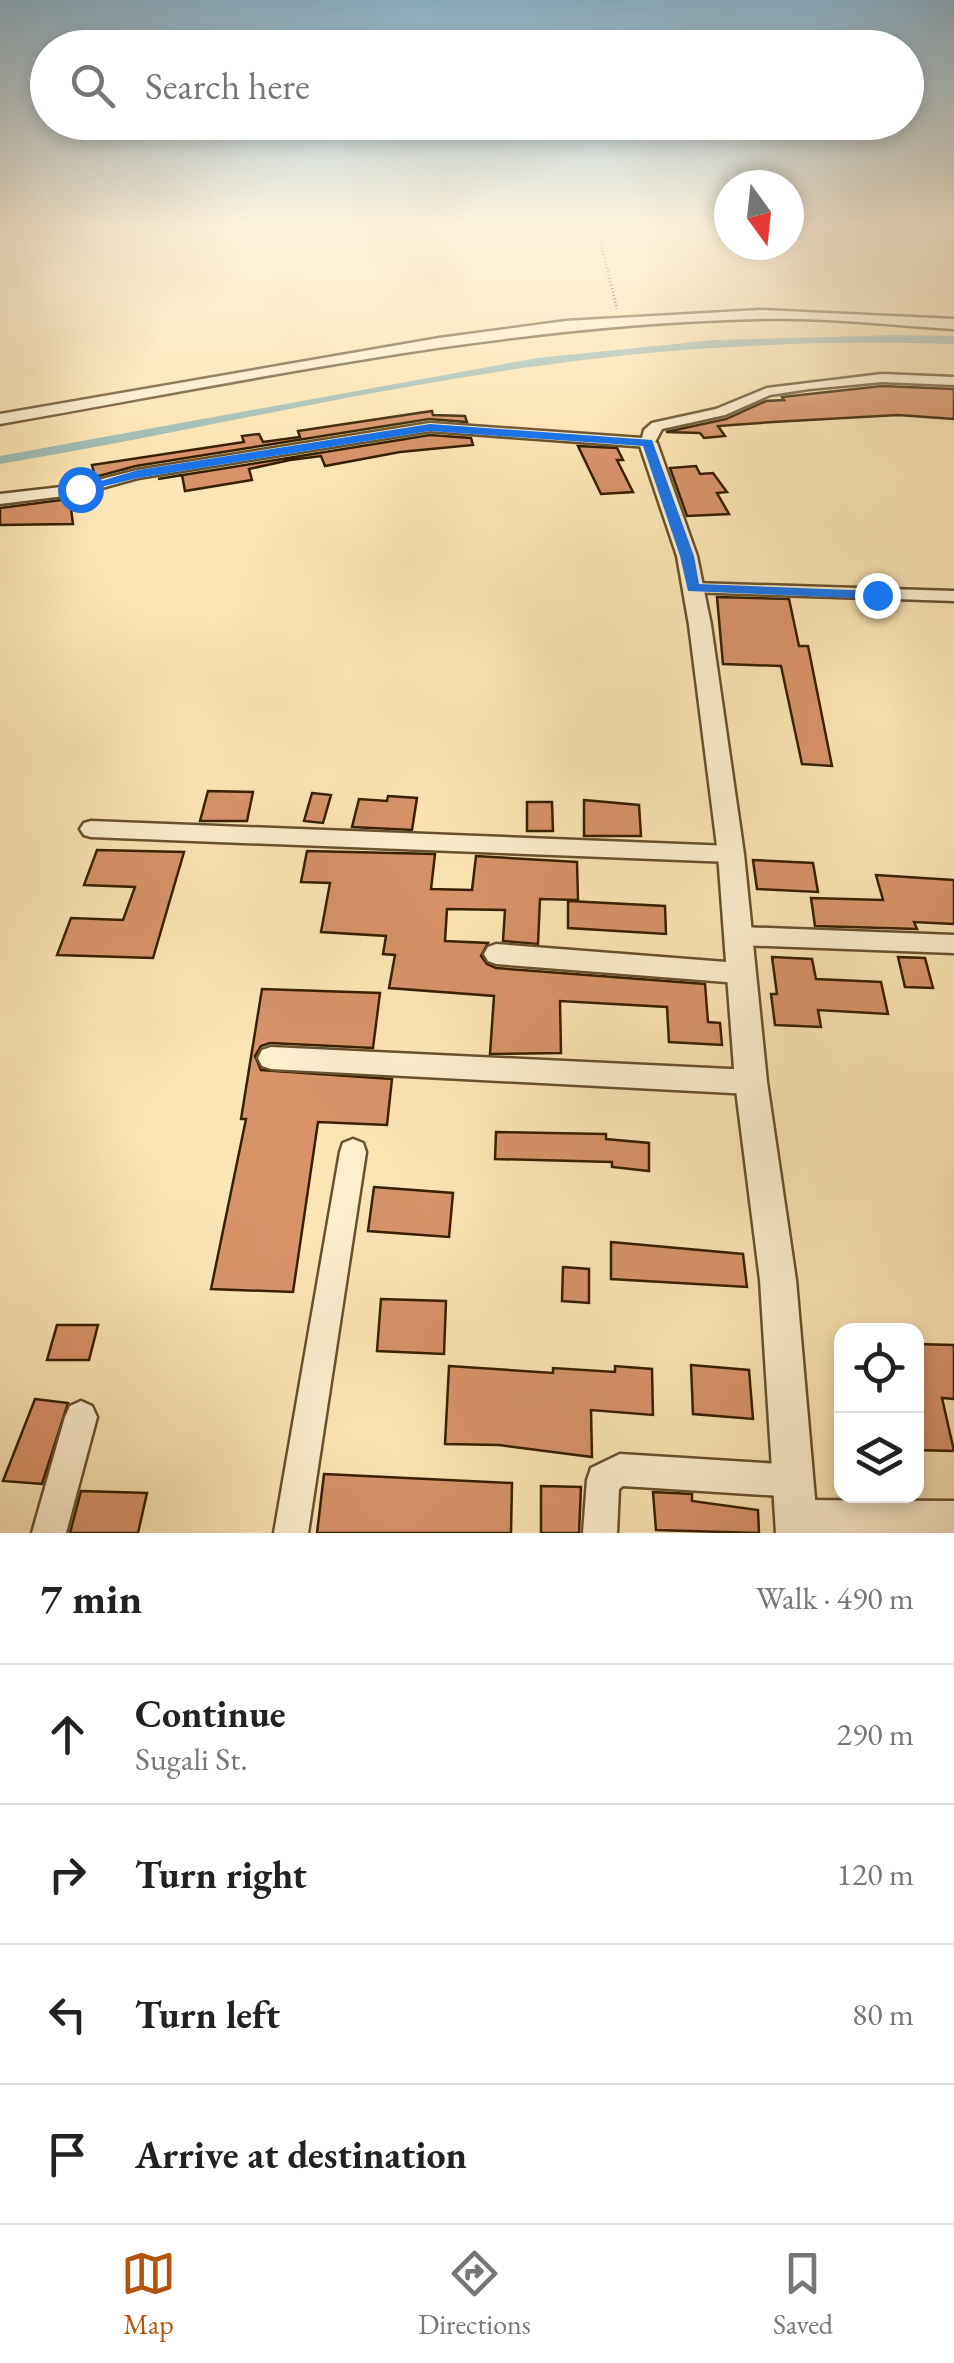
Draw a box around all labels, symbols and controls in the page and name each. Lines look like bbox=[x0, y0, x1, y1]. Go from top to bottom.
search box bbox=[30, 30, 924, 140]
icon: search bbox=[65, 58, 120, 113]
text: Search here bbox=[145, 61, 310, 110]
north arrow bbox=[714, 170, 804, 260]
route start bbox=[58, 467, 104, 513]
route end bbox=[855, 573, 901, 619]
map controls bbox=[834, 1323, 924, 1503]
button: locate bbox=[834, 1323, 924, 1413]
button: layers bbox=[834, 1413, 924, 1503]
text: 7 min bbox=[40, 1571, 142, 1626]
text: Walk · 490 m bbox=[756, 1577, 914, 1619]
text: Continue bbox=[135, 1689, 286, 1738]
icon: ahead bbox=[40, 1707, 95, 1762]
text: 290 m bbox=[837, 1713, 914, 1755]
text: Sugali St. bbox=[135, 1738, 248, 1780]
icon: right bbox=[40, 1847, 95, 1902]
text: Turn right bbox=[135, 1850, 307, 1899]
text: 120 m bbox=[837, 1853, 914, 1895]
icon: left bbox=[40, 1987, 95, 2042]
text: Turn left bbox=[135, 1990, 280, 2039]
text: 80 m bbox=[852, 1993, 914, 2035]
icon: arrive bbox=[40, 2127, 95, 2182]
text: Arrive at destination bbox=[135, 2130, 467, 2179]
tab: Map bbox=[121, 2246, 176, 2342]
tab: Directions bbox=[418, 2246, 531, 2342]
tab: Saved bbox=[773, 2246, 833, 2342]

